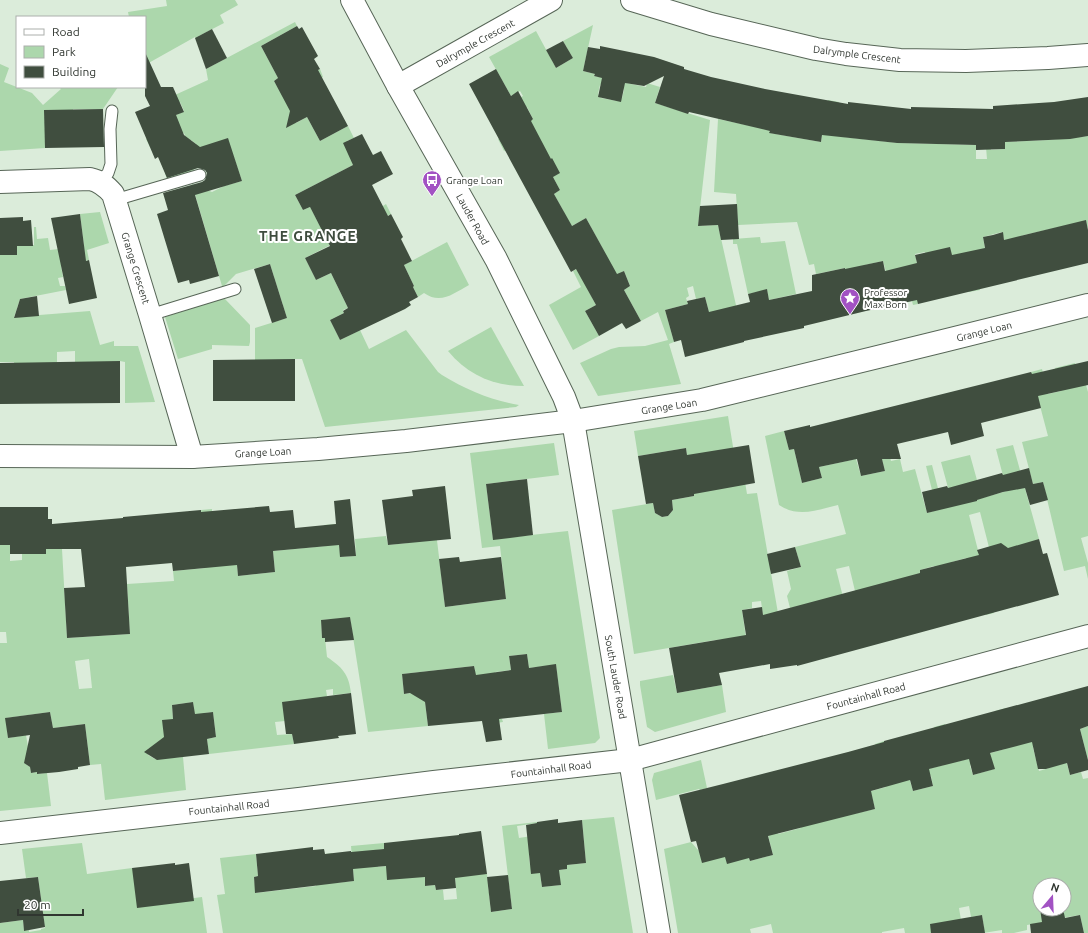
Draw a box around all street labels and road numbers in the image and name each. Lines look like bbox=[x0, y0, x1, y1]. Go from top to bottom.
street label: Dalrymple Crescent bbox=[434, 17, 516, 70]
street label: Dalrymple Crescent bbox=[813, 44, 901, 65]
street label: Lauder Road bbox=[454, 192, 491, 247]
street label: Grange Crescent bbox=[119, 231, 152, 305]
street label: Grange Loan bbox=[955, 319, 1013, 344]
street label: Grange Loan bbox=[640, 397, 698, 416]
street label: Grange Loan bbox=[234, 446, 292, 459]
street label: South Lauder Road bbox=[603, 634, 628, 720]
street label: Fountainhall Road bbox=[826, 681, 907, 712]
street label: Fountainhall Road bbox=[510, 759, 592, 780]
street label: Fountainhall Road bbox=[188, 798, 270, 817]

